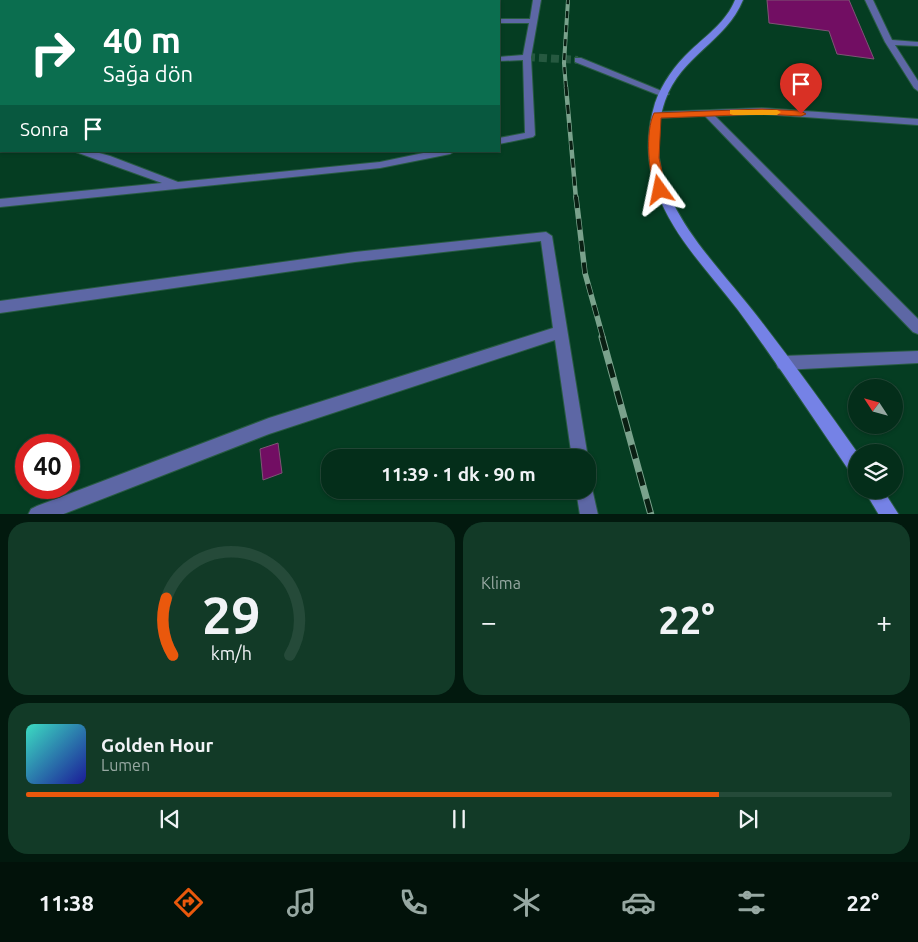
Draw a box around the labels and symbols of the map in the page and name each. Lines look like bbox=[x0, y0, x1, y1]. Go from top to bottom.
pin bbox=[780, 63, 822, 114]
position arrow bbox=[633, 163, 685, 215]
north arrow bbox=[848, 379, 902, 434]
speed limit sign: 40 bbox=[15, 434, 80, 499]

